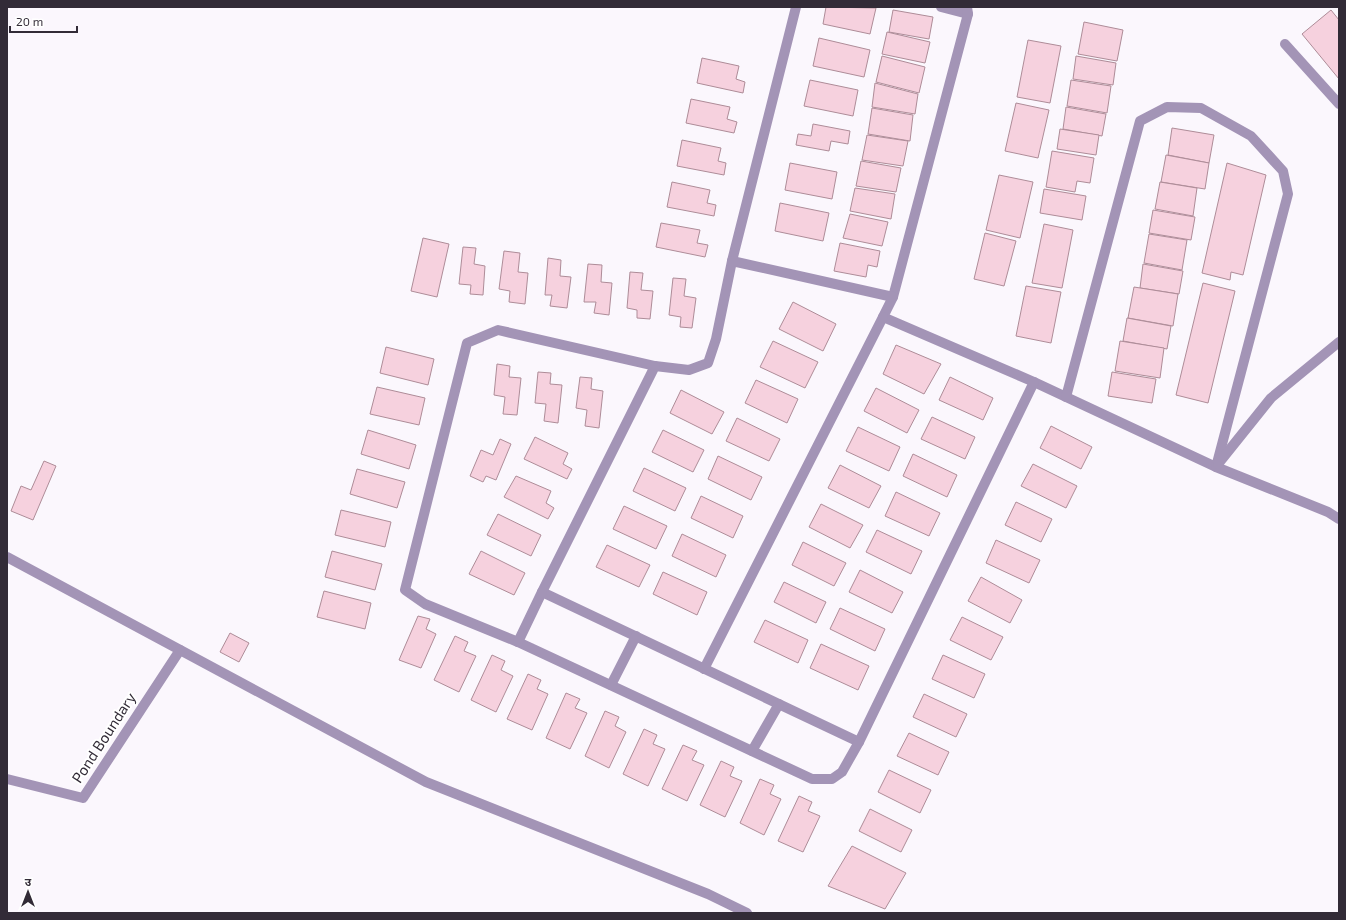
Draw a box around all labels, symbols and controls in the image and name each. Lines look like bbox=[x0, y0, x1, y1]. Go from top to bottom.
scale bar bbox=[10, 8, 77, 34]
text: 20 m bbox=[16, 14, 43, 28]
street label: Pond Boundary bbox=[67, 689, 139, 786]
north arrow bbox=[8, 872, 48, 912]
text: उ bbox=[25, 875, 32, 888]

